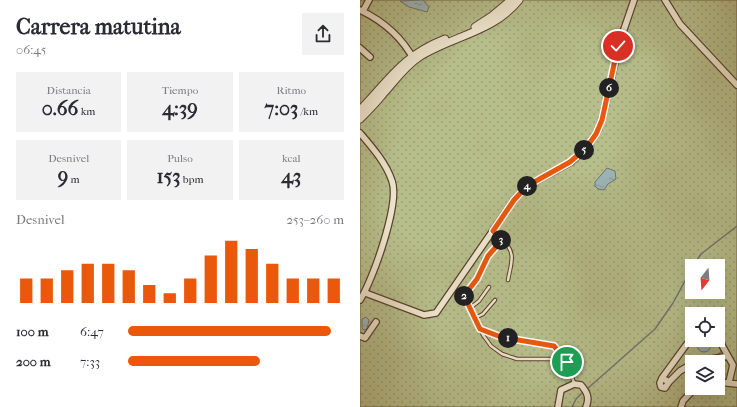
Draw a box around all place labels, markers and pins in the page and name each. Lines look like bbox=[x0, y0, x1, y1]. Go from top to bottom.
pin bbox=[601, 29, 635, 63]
pin: 6 bbox=[599, 78, 619, 98]
pin: 5 bbox=[574, 140, 594, 160]
pin: 4 bbox=[517, 176, 537, 196]
pin: 3 bbox=[491, 230, 511, 250]
pin: 2 bbox=[454, 286, 474, 306]
pin: 1 bbox=[498, 328, 518, 348]
pin bbox=[550, 345, 584, 379]

